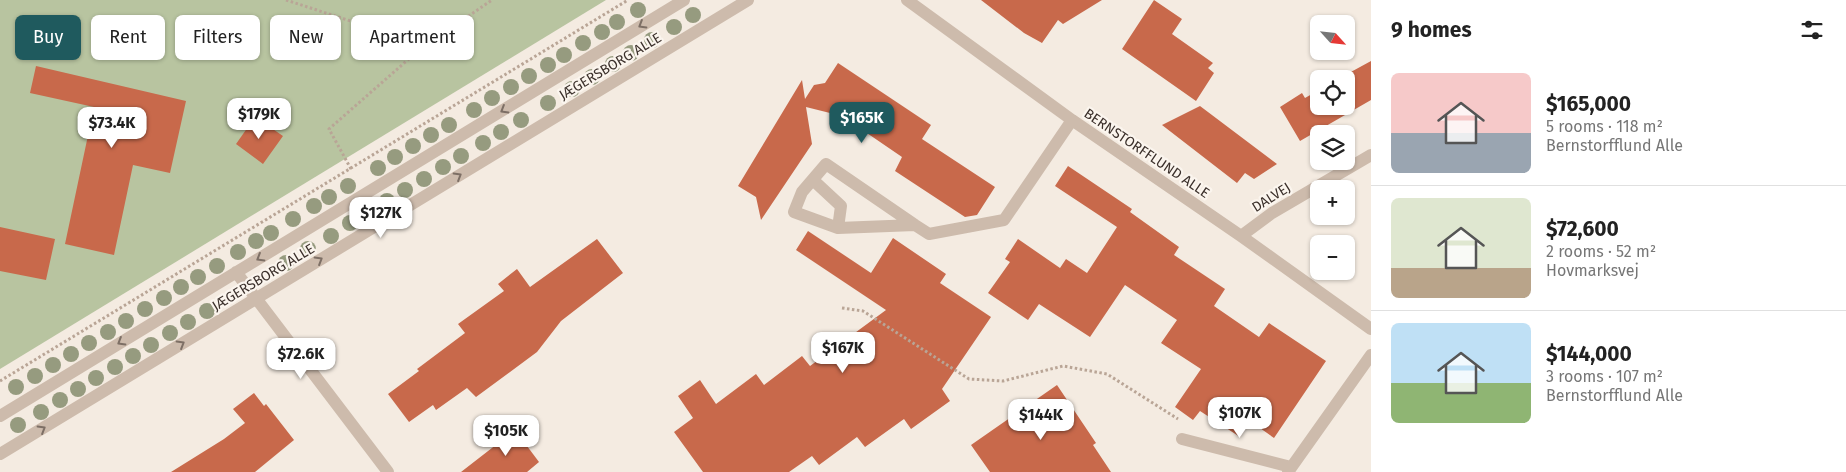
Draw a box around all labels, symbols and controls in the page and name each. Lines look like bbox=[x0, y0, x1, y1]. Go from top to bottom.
chip: Buy bbox=[15, 15, 81, 60]
chip: Rent bbox=[91, 15, 165, 60]
chip: Filters bbox=[175, 15, 260, 60]
chip: New bbox=[270, 15, 341, 60]
chip: Apartment bbox=[351, 15, 474, 60]
north arrow bbox=[1310, 15, 1355, 60]
map controls bbox=[1310, 15, 1355, 280]
icon: filters bbox=[1798, 16, 1826, 44]
text: 9 homes bbox=[1391, 17, 1472, 43]
one-way arrow bbox=[639, 19, 648, 29]
street label: JÆGERSBORG ALLE bbox=[556, 29, 665, 104]
button: locate bbox=[1310, 70, 1355, 115]
text: $165,000 bbox=[1546, 91, 1631, 117]
icon: home bbox=[1431, 93, 1491, 153]
pin: $179K bbox=[224, 98, 294, 140]
pin: $165K bbox=[827, 102, 897, 144]
one-way arrow bbox=[500, 103, 509, 113]
text: $179K bbox=[238, 104, 280, 123]
street label: BERNSTORFFLUND ALLE bbox=[1081, 105, 1213, 202]
pin: $73.4K bbox=[71, 106, 153, 149]
text: $165K bbox=[840, 108, 884, 127]
text: $73.4K bbox=[89, 113, 135, 132]
text: 5 rooms · 118 m² bbox=[1546, 117, 1663, 136]
button: layers bbox=[1310, 125, 1355, 170]
text: Bernstorfflund Alle bbox=[1546, 136, 1683, 155]
one-way arrow bbox=[453, 172, 462, 182]
street label: DALVEJ bbox=[1249, 179, 1294, 216]
button: + bbox=[1310, 180, 1355, 225]
pin: $127K bbox=[346, 196, 416, 239]
text: $127K bbox=[360, 203, 402, 222]
text: $72,600 bbox=[1546, 216, 1619, 242]
icon: home bbox=[1431, 218, 1491, 278]
button: − bbox=[1310, 235, 1355, 280]
street label: JÆGERSBORG ALLE bbox=[209, 240, 318, 315]
text: 2 rooms · 52 m² bbox=[1546, 242, 1656, 261]
one-way arrow bbox=[256, 251, 265, 261]
one-way arrow bbox=[314, 257, 323, 267]
text: Hovmarksvej bbox=[1546, 261, 1639, 280]
pin: $167K bbox=[808, 332, 878, 374]
one-way arrow bbox=[118, 336, 127, 346]
pin: $72.6K bbox=[260, 338, 342, 380]
text: $167K bbox=[822, 338, 864, 357]
one-way arrow bbox=[175, 341, 184, 351]
text: $144,000 bbox=[1546, 341, 1632, 367]
icon: home bbox=[1431, 343, 1491, 403]
text: $72.6K bbox=[278, 344, 324, 363]
text: 3 rooms · 107 m² bbox=[1546, 367, 1663, 386]
text: Bernstorfflund Alle bbox=[1546, 386, 1683, 405]
pin: $107K bbox=[1205, 396, 1275, 439]
pin: $144K bbox=[1006, 398, 1076, 441]
text: $107K bbox=[1219, 403, 1261, 422]
text: $144K bbox=[1019, 405, 1063, 424]
pin: $105K bbox=[471, 414, 541, 457]
text: $105K bbox=[484, 421, 528, 440]
one-way arrow bbox=[36, 425, 45, 435]

